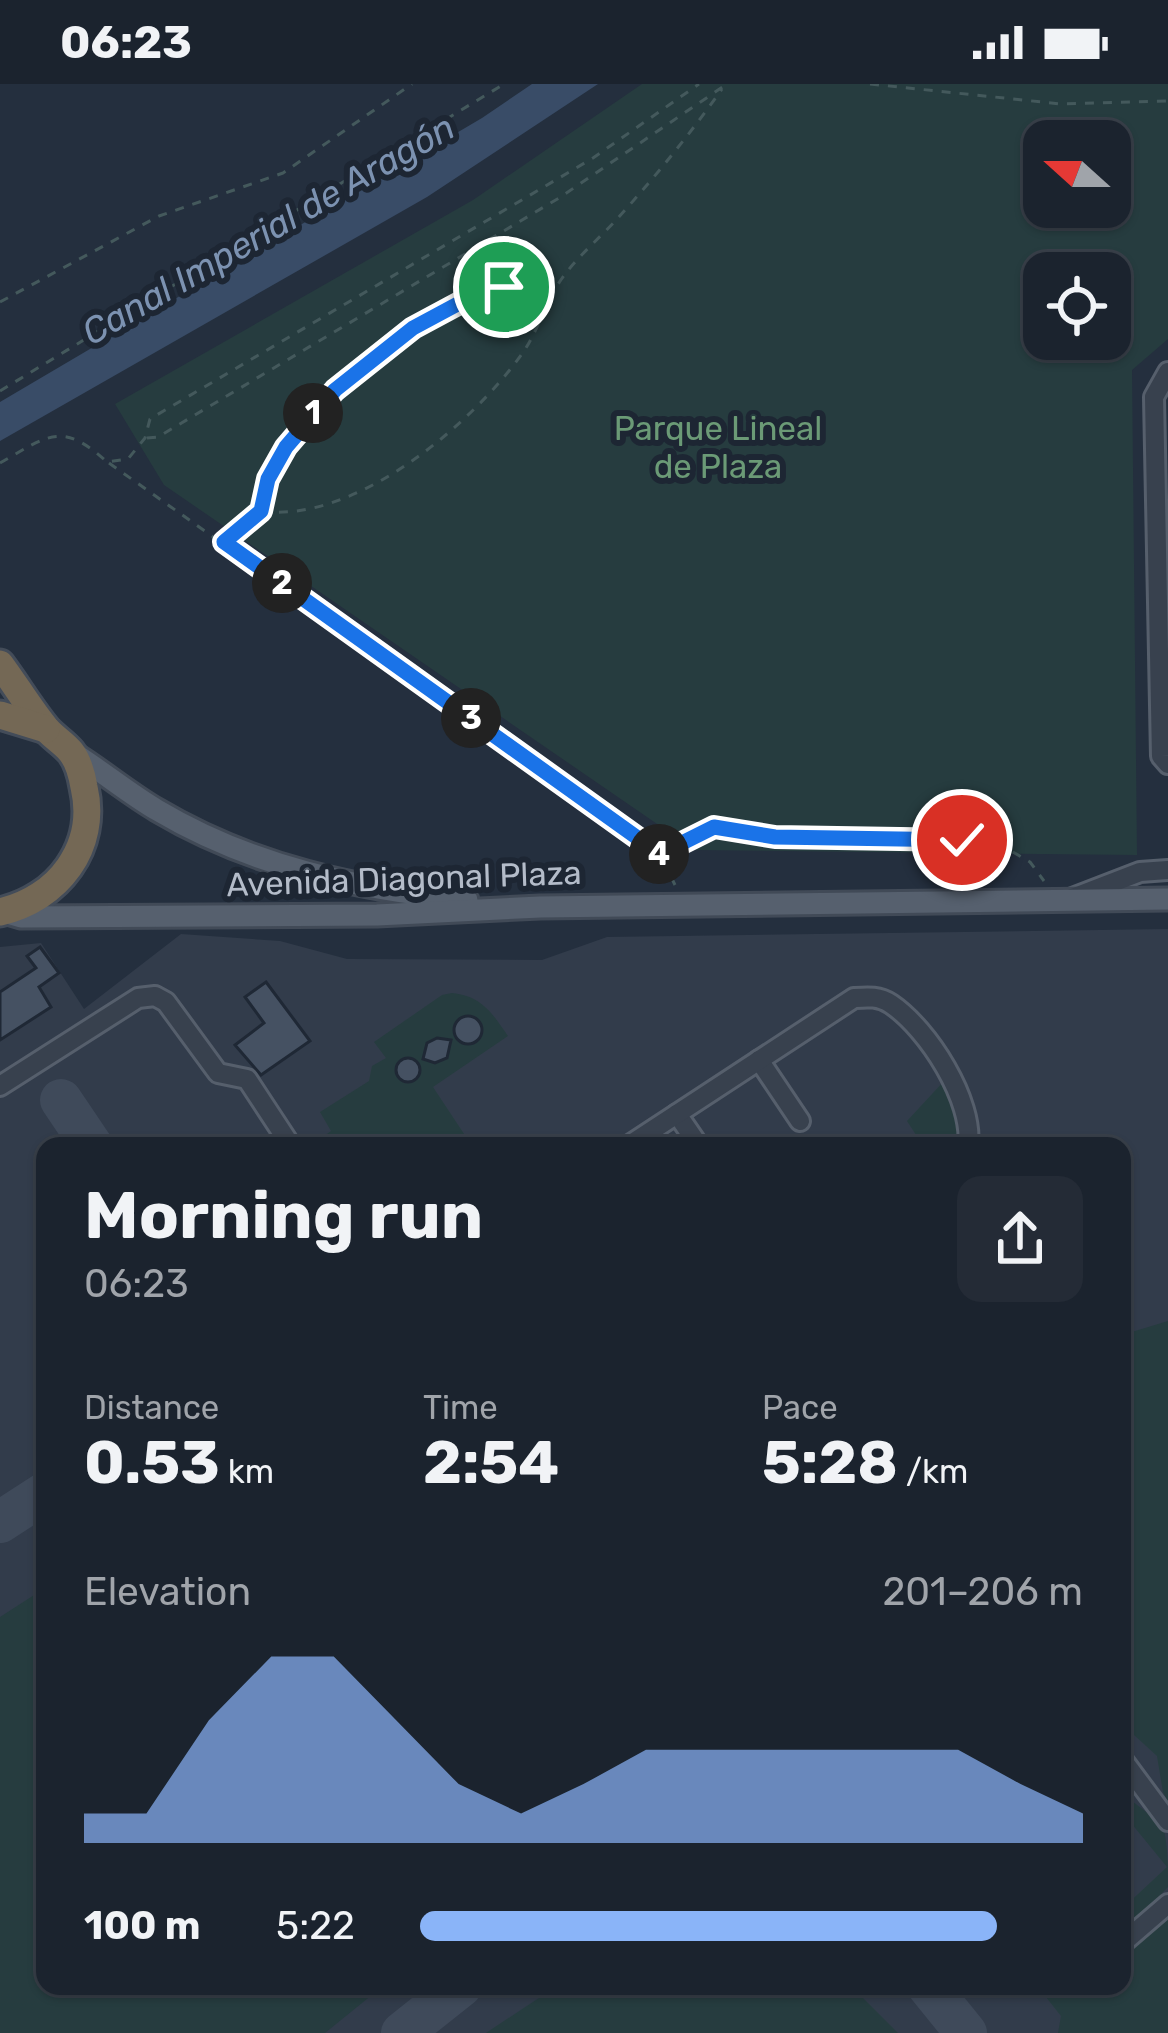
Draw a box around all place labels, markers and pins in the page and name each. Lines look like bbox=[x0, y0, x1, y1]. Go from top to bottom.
pin bbox=[453, 236, 555, 338]
pin: 1 bbox=[283, 383, 343, 443]
pin: 2 bbox=[252, 553, 312, 613]
pin: 3 bbox=[441, 688, 501, 748]
pin bbox=[911, 789, 1013, 891]
pin: 4 bbox=[629, 824, 689, 884]

